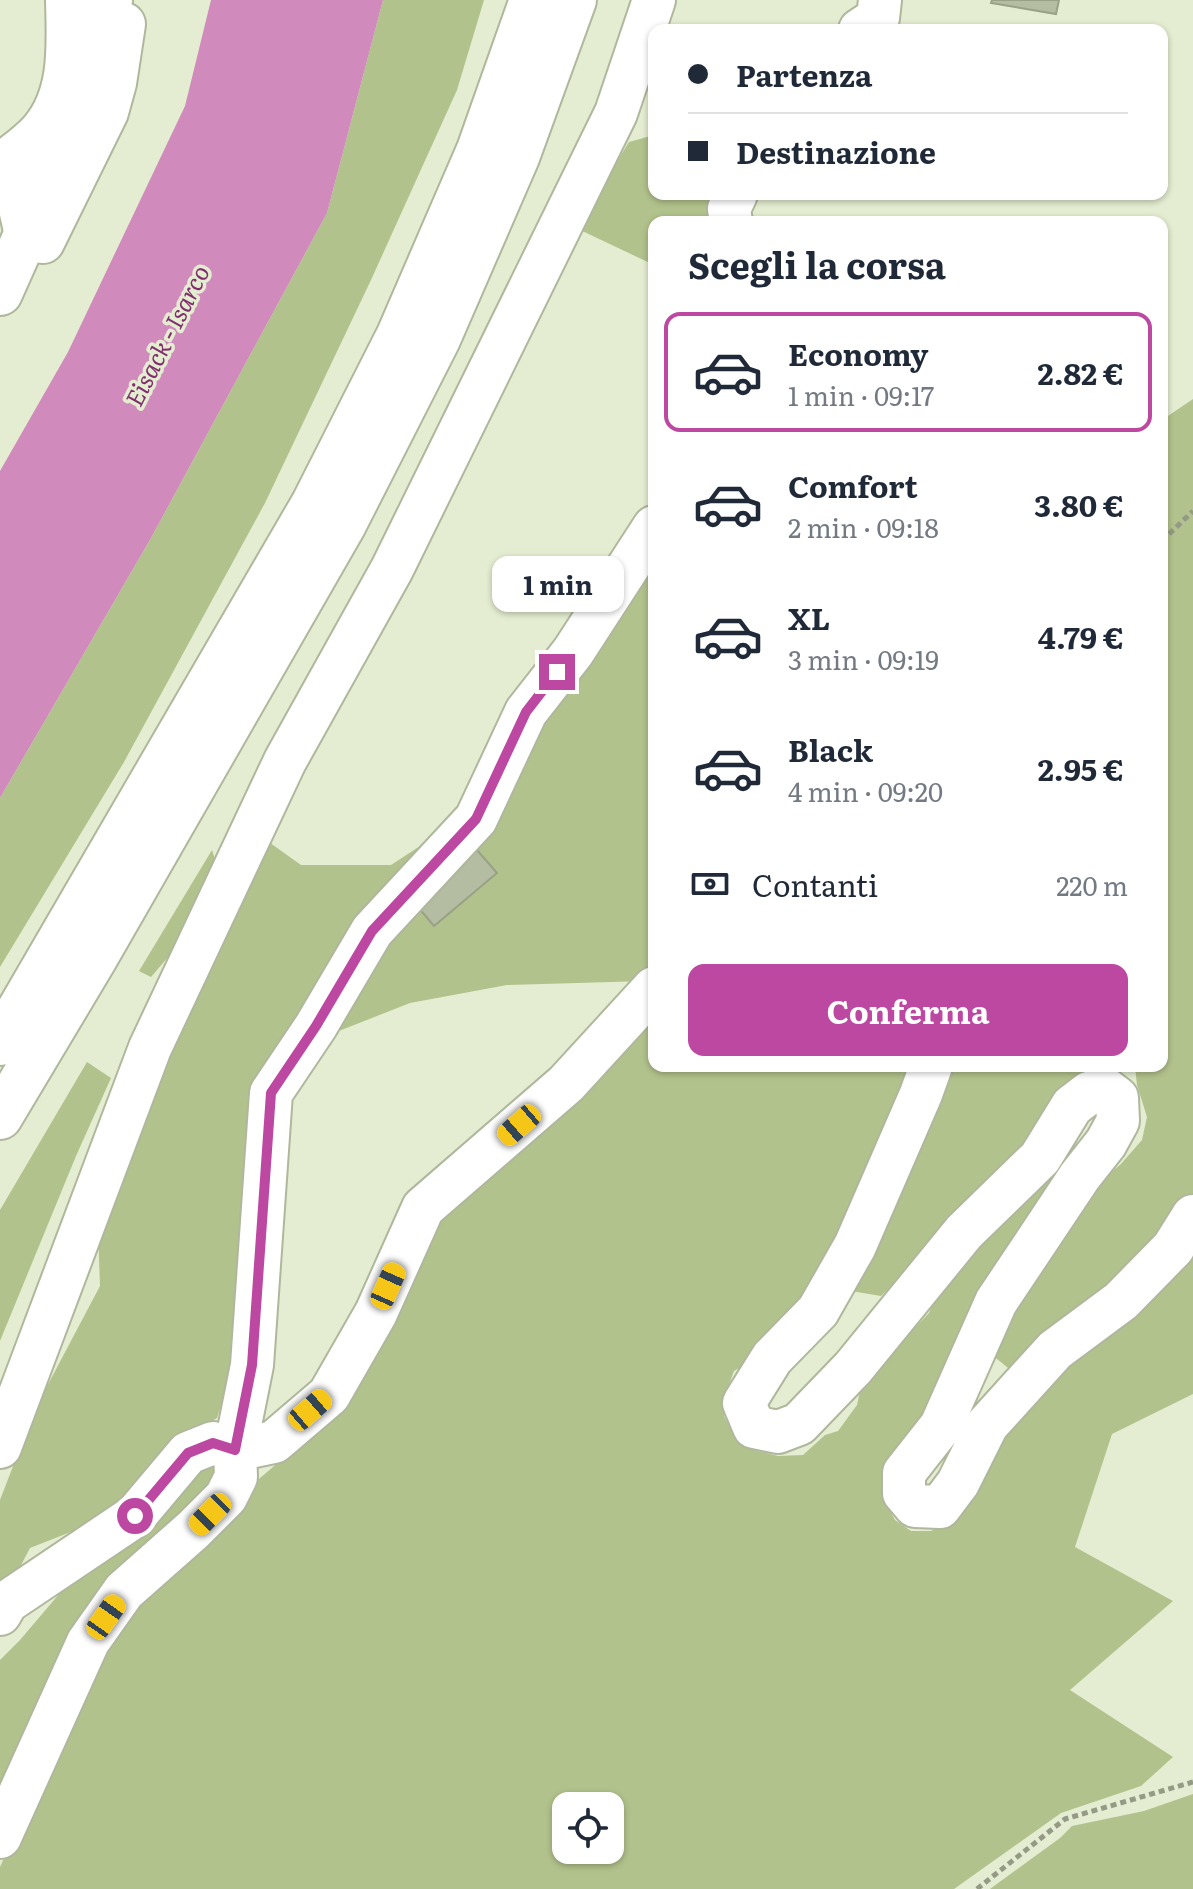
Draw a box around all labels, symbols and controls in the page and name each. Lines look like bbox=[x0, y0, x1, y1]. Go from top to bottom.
text: Partenza bbox=[736, 52, 872, 96]
text: Destinazione bbox=[736, 129, 936, 173]
text: Scegli la corsa bbox=[688, 237, 946, 290]
water label: Eisack - Isarco bbox=[115, 258, 217, 412]
text: Economy bbox=[788, 331, 928, 375]
icon: car bbox=[692, 336, 764, 408]
text: 2.82 € bbox=[1038, 350, 1124, 394]
text: 1 min · 09:17 bbox=[788, 375, 934, 414]
text: Comfort bbox=[788, 463, 918, 507]
icon: car bbox=[692, 468, 764, 540]
text: 3.80 € bbox=[1034, 482, 1124, 526]
text: 2 min · 09:18 bbox=[788, 507, 939, 546]
callout: 1 min bbox=[491, 556, 623, 612]
text: 1 min bbox=[523, 564, 593, 603]
text: XL bbox=[788, 595, 830, 639]
icon: car bbox=[692, 600, 764, 672]
text: 4.79 € bbox=[1038, 614, 1124, 658]
text: 3 min · 09:19 bbox=[788, 639, 939, 678]
route end bbox=[539, 654, 575, 690]
text: Black bbox=[788, 727, 873, 771]
icon: car bbox=[692, 732, 764, 804]
text: 2.95 € bbox=[1038, 746, 1124, 790]
text: 4 min · 09:20 bbox=[788, 771, 943, 810]
icon: cash bbox=[688, 862, 732, 906]
text: Contanti bbox=[752, 862, 878, 906]
text: 220 m bbox=[1056, 865, 1128, 904]
button: Conferma bbox=[688, 964, 1128, 1056]
car bbox=[493, 1100, 545, 1150]
car bbox=[367, 1259, 409, 1313]
car bbox=[284, 1385, 336, 1435]
car bbox=[185, 1489, 235, 1539]
route start bbox=[117, 1498, 153, 1534]
car bbox=[82, 1590, 130, 1644]
map controls bbox=[552, 1792, 624, 1864]
button: locate bbox=[552, 1792, 624, 1864]

